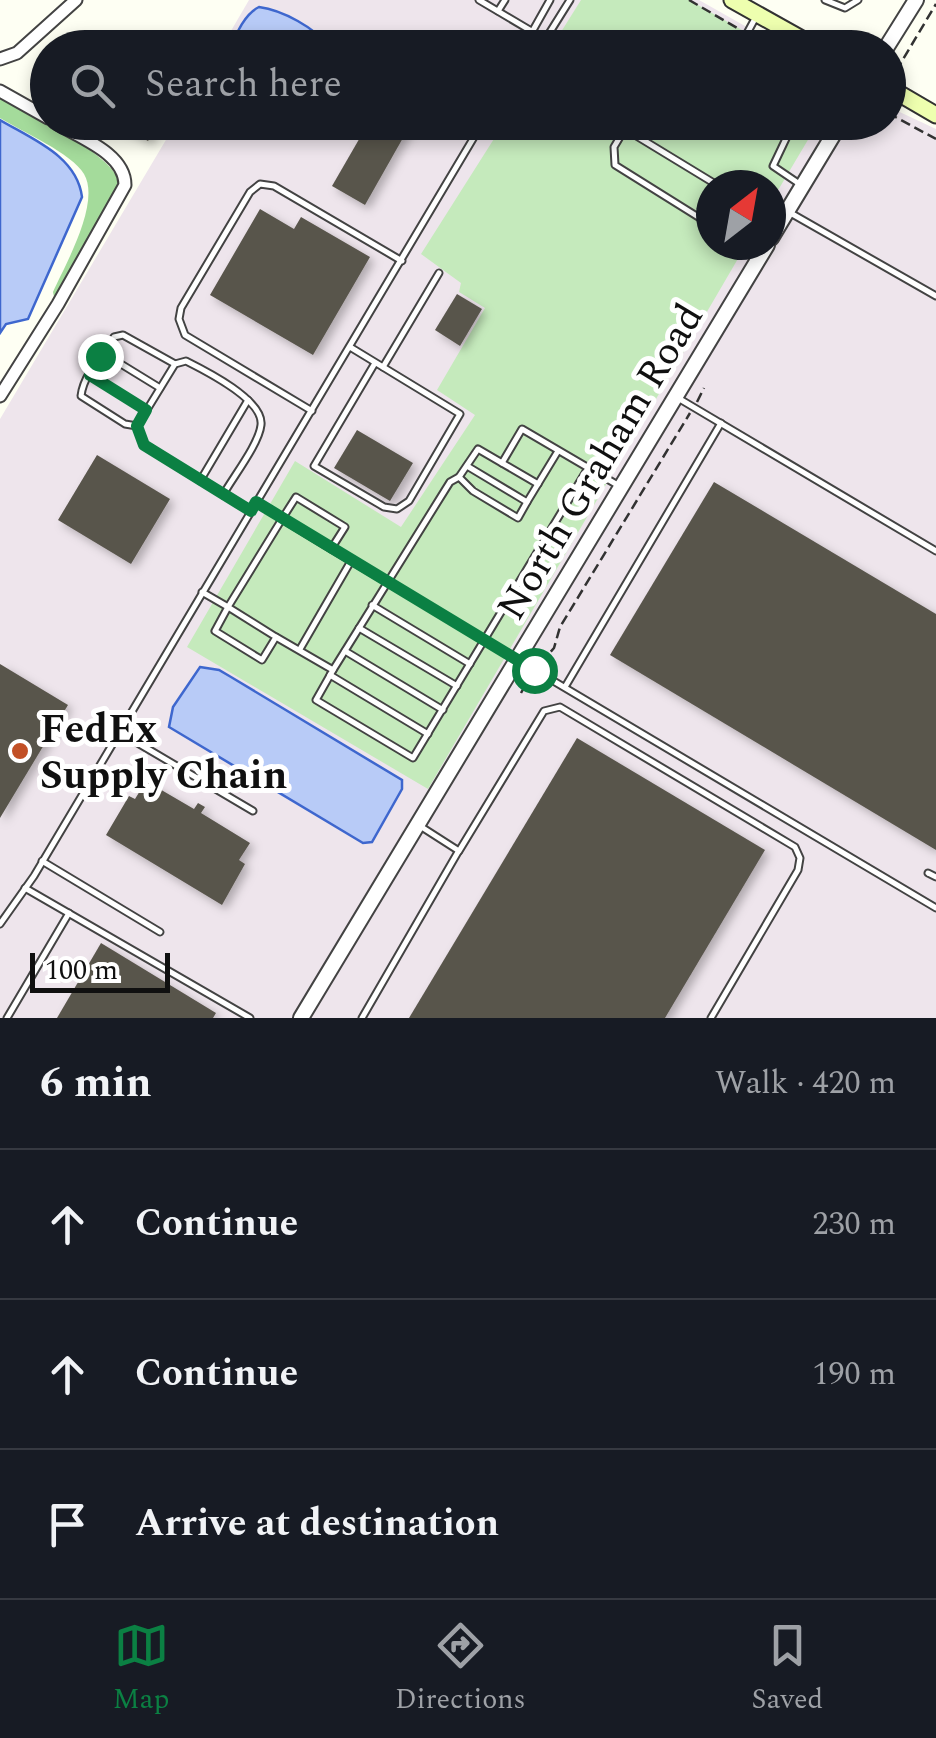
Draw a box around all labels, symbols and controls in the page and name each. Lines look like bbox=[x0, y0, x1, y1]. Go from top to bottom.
search box bbox=[30, 30, 906, 140]
text: Search here bbox=[145, 56, 342, 114]
icon: search bbox=[65, 58, 120, 113]
north arrow bbox=[696, 170, 786, 260]
street label: North Graham Road bbox=[482, 292, 720, 632]
route end bbox=[78, 334, 124, 380]
route start bbox=[512, 648, 558, 694]
place label: FedEx Supply Chain bbox=[40, 700, 287, 807]
marker: FedEx Supply Chain bbox=[9, 740, 31, 762]
scale bar bbox=[30, 948, 170, 993]
text: 100 m bbox=[45, 949, 118, 992]
text: 6 min bbox=[40, 1052, 152, 1115]
text: Walk · 420 m bbox=[715, 1059, 896, 1108]
text: Continue bbox=[135, 1195, 298, 1253]
icon: ahead bbox=[40, 1197, 95, 1252]
text: 230 m bbox=[812, 1200, 896, 1249]
text: Continue bbox=[135, 1345, 298, 1403]
icon: ahead bbox=[40, 1347, 95, 1402]
text: 190 m bbox=[812, 1350, 896, 1399]
text: Arrive at destination bbox=[135, 1495, 499, 1553]
icon: arrive bbox=[40, 1497, 95, 1552]
tab: Map bbox=[113, 1618, 169, 1721]
tab: Directions bbox=[395, 1618, 526, 1721]
tab: Saved bbox=[751, 1618, 823, 1721]

